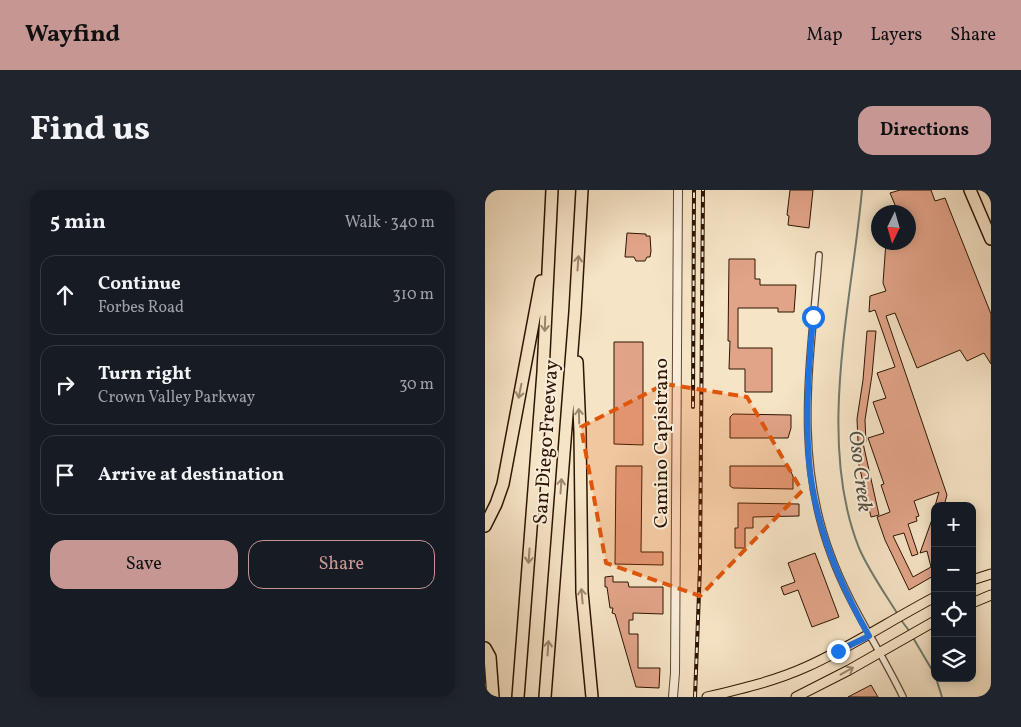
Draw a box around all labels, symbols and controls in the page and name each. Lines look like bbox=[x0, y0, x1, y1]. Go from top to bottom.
text: Wayfind bbox=[25, 18, 120, 52]
text: Map bbox=[806, 23, 842, 48]
text: Layers bbox=[870, 23, 922, 48]
text: Share bbox=[950, 23, 996, 48]
text: Find us bbox=[30, 106, 150, 154]
button: Directions bbox=[858, 106, 991, 155]
north arrow bbox=[871, 205, 916, 250]
text: 5 min bbox=[50, 208, 106, 237]
text: Walk · 340 m bbox=[345, 212, 435, 234]
one-way arrow bbox=[573, 256, 582, 272]
text: Continue bbox=[98, 271, 181, 297]
icon: ahead bbox=[51, 281, 79, 309]
text: 310 m bbox=[393, 284, 434, 306]
text: Forbes Road bbox=[98, 297, 184, 319]
route start bbox=[802, 306, 825, 329]
one-way arrow bbox=[540, 315, 549, 331]
street label: Camino Capistrano bbox=[648, 358, 676, 528]
street label: San Diego Freeway bbox=[527, 359, 567, 526]
text: Turn right bbox=[98, 361, 191, 387]
icon: right bbox=[51, 371, 79, 399]
text: 30 m bbox=[399, 374, 434, 396]
one-way arrow bbox=[515, 383, 524, 399]
text: Crown Valley Parkway bbox=[98, 387, 255, 409]
one-way arrow bbox=[574, 408, 584, 424]
water label: Oso Creek bbox=[840, 429, 879, 514]
icon: arrive bbox=[51, 461, 79, 489]
text: Arrive at destination bbox=[98, 462, 284, 488]
one-way arrow bbox=[556, 479, 565, 495]
map controls bbox=[931, 502, 976, 682]
button: + bbox=[931, 502, 976, 547]
button: Save bbox=[50, 540, 238, 589]
button: Share bbox=[248, 540, 435, 589]
one-way arrow bbox=[524, 547, 534, 563]
button: − bbox=[931, 547, 976, 592]
one-way arrow bbox=[578, 589, 587, 605]
button: locate bbox=[931, 592, 976, 637]
button: layers bbox=[931, 637, 976, 682]
route end bbox=[827, 640, 850, 663]
one-way arrow bbox=[544, 641, 553, 657]
one-way arrow bbox=[840, 665, 854, 675]

